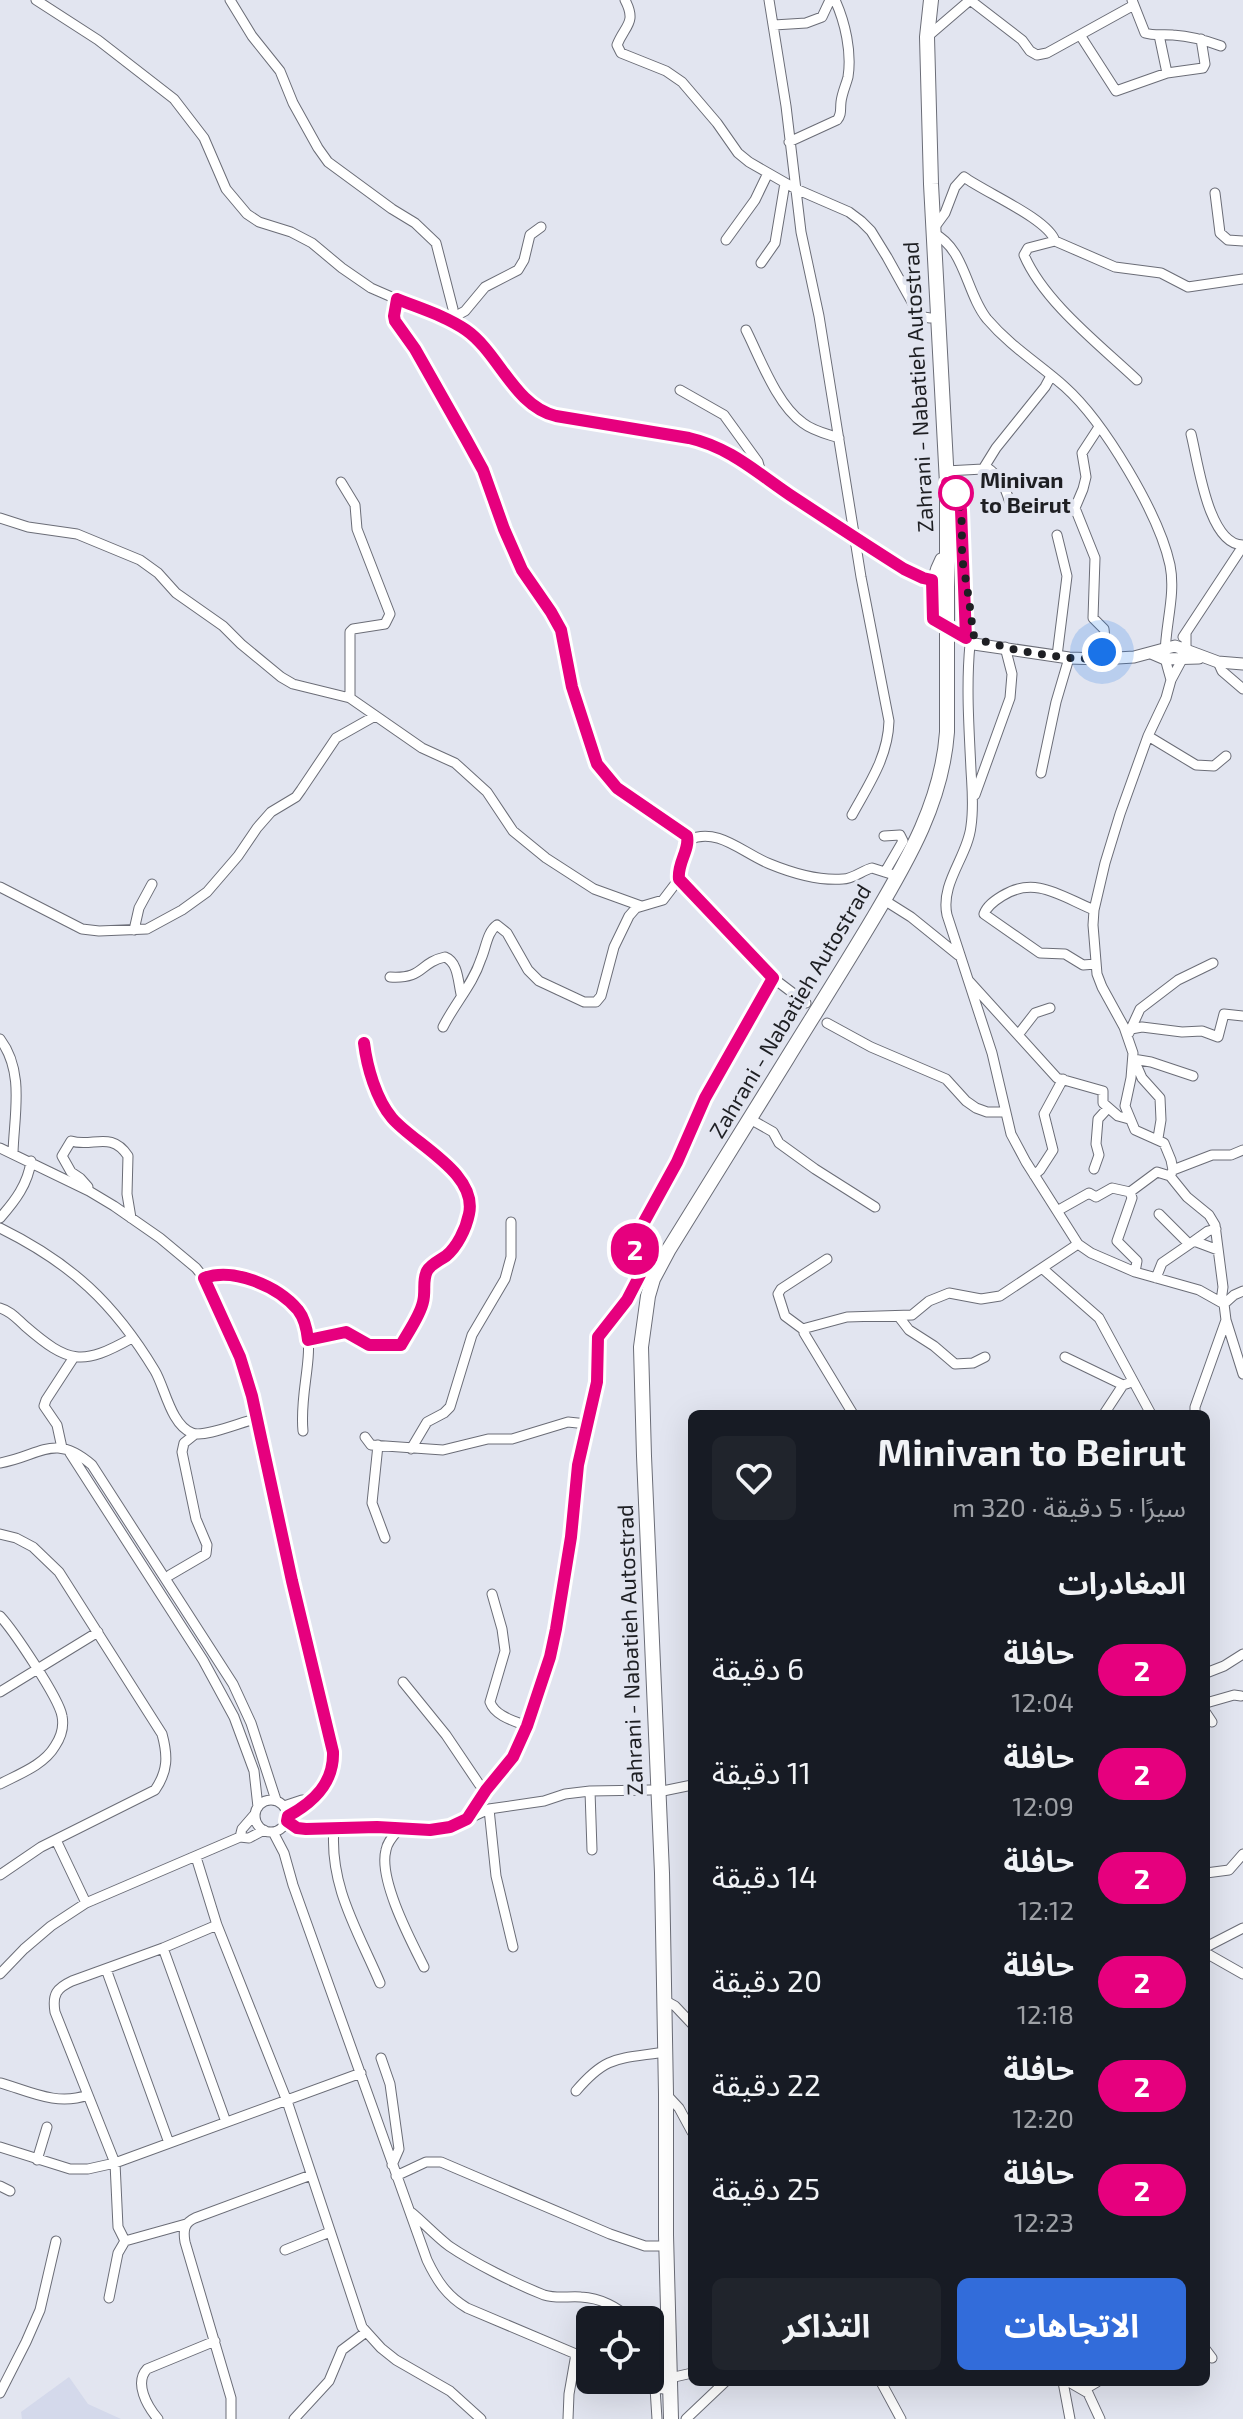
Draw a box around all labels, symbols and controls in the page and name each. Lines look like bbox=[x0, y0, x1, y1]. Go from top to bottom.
street label: Zahrani - Nabatieh Autostrad bbox=[896, 241, 938, 533]
place label: Minivan to Beirut bbox=[980, 466, 1071, 517]
marker: Minivan to Beirut bbox=[939, 476, 973, 510]
your location bbox=[1082, 632, 1122, 672]
street label: Zahrani - Nabatieh Autostrad bbox=[703, 879, 875, 1142]
line badge: 2 bbox=[609, 1223, 661, 1275]
text: 2 bbox=[627, 1232, 643, 1266]
text: Minivan to Beirut bbox=[877, 1428, 1186, 1474]
button: heart bbox=[712, 1436, 796, 1520]
text: سيرًا · 5 دقيقة · 320 m bbox=[952, 1491, 1186, 1522]
street label: Zahrani - Nabatieh Autostrad bbox=[611, 1504, 647, 1796]
text: المغادرات bbox=[1058, 1564, 1186, 1600]
text: حافلة bbox=[1003, 1634, 1074, 1670]
text: 6 دقيقة bbox=[712, 1650, 804, 1686]
text: 2 bbox=[1134, 1653, 1150, 1687]
text: 12:04 bbox=[1011, 1686, 1074, 1717]
text: حافلة bbox=[1003, 1738, 1074, 1774]
text: 11 دقيقة bbox=[712, 1754, 811, 1790]
text: 2 bbox=[1134, 1757, 1150, 1791]
text: 12:09 bbox=[1012, 1790, 1074, 1821]
text: حافلة bbox=[1003, 1842, 1074, 1878]
text: 14 دقيقة bbox=[712, 1858, 817, 1894]
text: 2 bbox=[1134, 1861, 1150, 1895]
text: 12:12 bbox=[1018, 1894, 1074, 1925]
text: حافلة bbox=[1003, 1946, 1074, 1982]
text: 20 دقيقة bbox=[712, 1962, 822, 1998]
text: 2 bbox=[1134, 1965, 1150, 1999]
text: 12:18 bbox=[1017, 1998, 1074, 2029]
text: حافلة bbox=[1003, 2050, 1074, 2086]
text: 22 دقيقة bbox=[712, 2066, 821, 2102]
text: 2 bbox=[1134, 2069, 1150, 2103]
text: 12:20 bbox=[1013, 2102, 1074, 2133]
text: حافلة bbox=[1003, 2154, 1074, 2190]
text: 25 دقيقة bbox=[712, 2170, 820, 2206]
text: 2 bbox=[1134, 2173, 1150, 2207]
text: 12:23 bbox=[1014, 2206, 1074, 2237]
button: التذاكر bbox=[712, 2278, 941, 2370]
button: الاتجاهات bbox=[957, 2278, 1186, 2370]
map controls bbox=[576, 2306, 664, 2394]
button: locate bbox=[576, 2306, 664, 2394]

